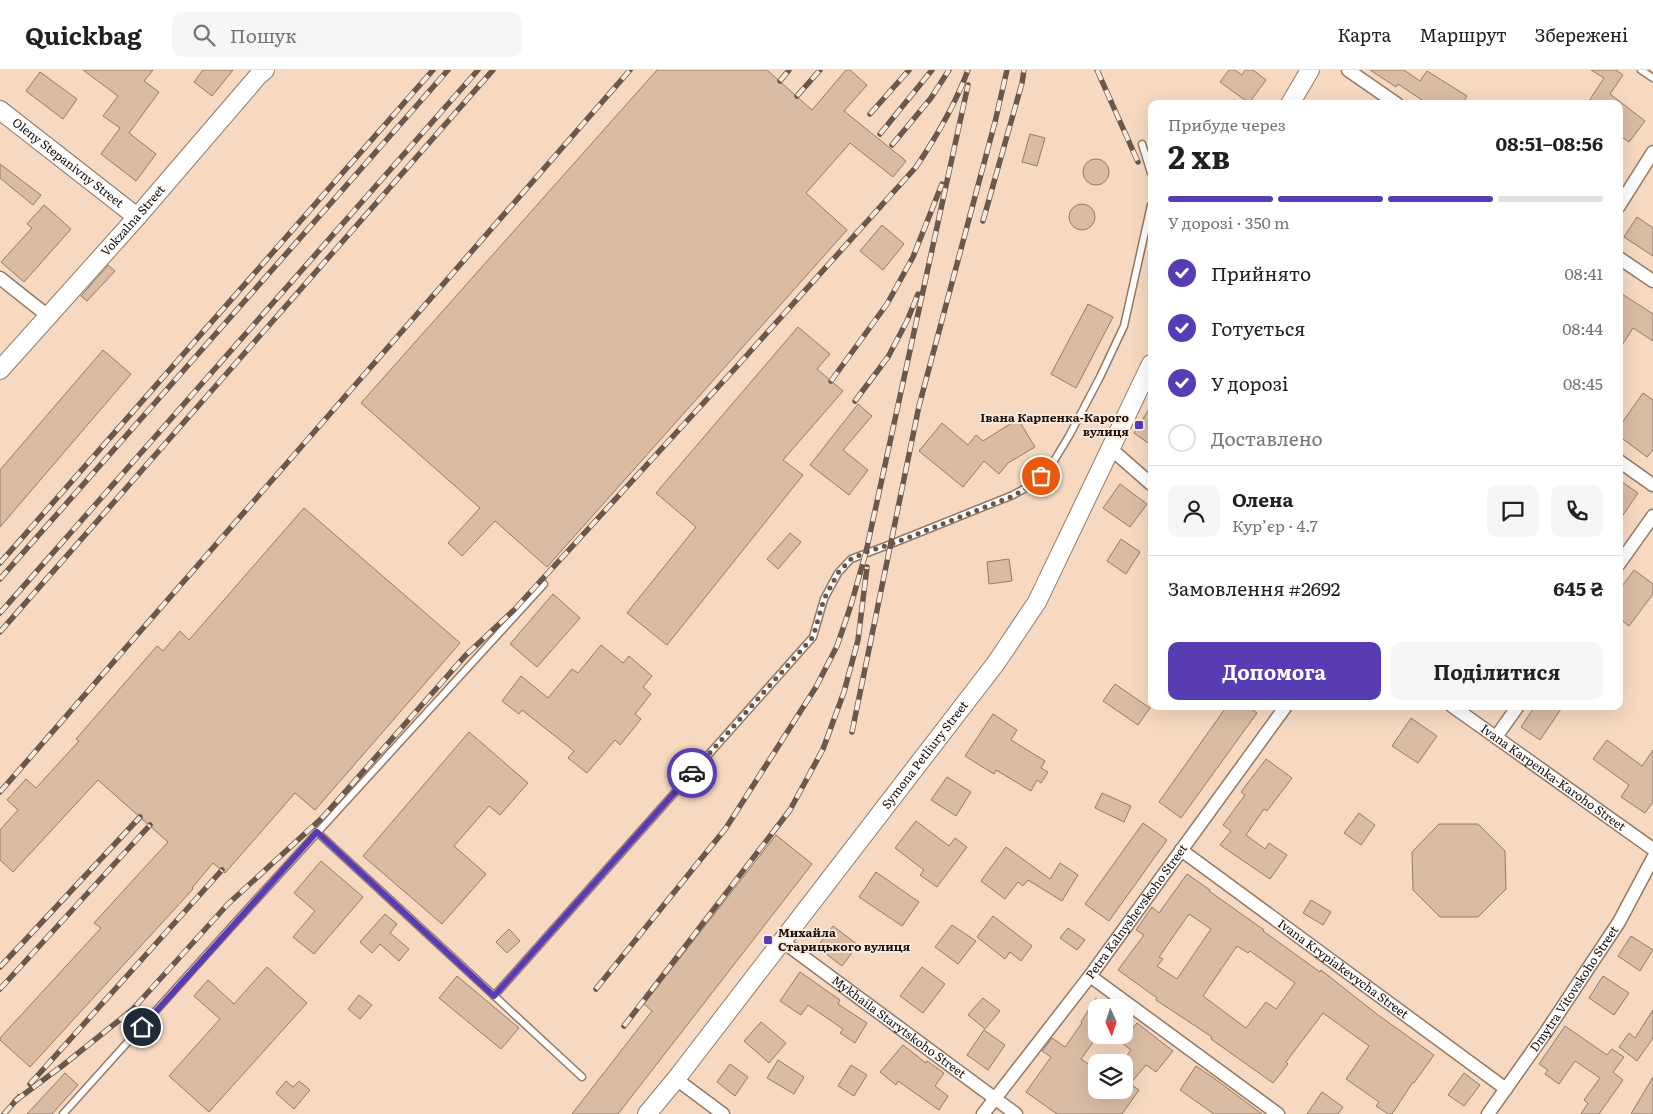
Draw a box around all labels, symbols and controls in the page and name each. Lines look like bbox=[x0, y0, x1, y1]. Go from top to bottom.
search box bbox=[172, 12, 522, 57]
text: Quickbag bbox=[25, 17, 142, 52]
icon: search bbox=[190, 21, 218, 49]
text: Пошук bbox=[230, 21, 296, 49]
text: Карта bbox=[1337, 21, 1391, 48]
text: Маршрут bbox=[1419, 21, 1507, 48]
text: Збережені bbox=[1535, 21, 1628, 48]
text: Прибуде через bbox=[1168, 112, 1286, 136]
street label: Oleny Stepanivny Street bbox=[9, 113, 128, 212]
text: 08:51–08:56 bbox=[1496, 129, 1603, 157]
text: 2 хв bbox=[1168, 131, 1230, 179]
street label: Vokzalna Street bbox=[96, 181, 169, 260]
text: У дорозі · 350 m bbox=[1168, 210, 1289, 234]
icon: check bbox=[1168, 259, 1196, 287]
text: Прийнято bbox=[1211, 259, 1311, 287]
text: 08:41 bbox=[1565, 261, 1603, 285]
icon: check bbox=[1168, 314, 1196, 342]
text: Готується bbox=[1211, 314, 1306, 342]
text: 08:44 bbox=[1562, 316, 1603, 340]
icon: check bbox=[1168, 369, 1196, 397]
text: У дорозі bbox=[1211, 369, 1288, 397]
text: 08:45 bbox=[1563, 371, 1603, 395]
place label: Івана Карпенка-Карого вулиця bbox=[980, 408, 1130, 440]
marker: Івана Карпенка-Карого вулиця bbox=[1133, 419, 1145, 431]
text: Доставлено bbox=[1211, 424, 1323, 452]
pin bbox=[1020, 455, 1062, 497]
icon: bag bbox=[1027, 462, 1055, 490]
button: person bbox=[1168, 485, 1220, 537]
text: Олена bbox=[1232, 485, 1294, 513]
button: chat bbox=[1487, 485, 1539, 537]
button: phone bbox=[1551, 485, 1603, 537]
text: Кур’єр · 4.7 bbox=[1232, 513, 1318, 537]
text: Замовлення #2692 bbox=[1168, 574, 1340, 602]
text: 645 ₴ bbox=[1553, 574, 1603, 602]
button: Допомога bbox=[1168, 642, 1381, 700]
button: Поділитися bbox=[1391, 642, 1603, 700]
street label: Symona Petliury Street bbox=[877, 696, 972, 813]
street label: Ivana Karpenka-Karoho Street bbox=[1477, 719, 1630, 835]
courier bbox=[667, 748, 717, 798]
icon: car bbox=[678, 759, 706, 787]
street label: Petra Kalnyshevskoho Street bbox=[1081, 840, 1191, 982]
street label: Ivana Krypiakevycha Street bbox=[1274, 914, 1413, 1022]
street label: Dmytra Vitovskoho Street bbox=[1525, 922, 1622, 1055]
place label: Михайла Старицького вулиця bbox=[778, 923, 910, 955]
marker: Михайла Старицького вулиця bbox=[762, 934, 774, 946]
street label: Mykhaila Starytskoho Street bbox=[828, 971, 970, 1082]
north arrow bbox=[1088, 999, 1132, 1044]
map controls bbox=[1088, 999, 1133, 1099]
pin bbox=[121, 1006, 163, 1048]
icon: home bbox=[128, 1013, 156, 1041]
button: layers bbox=[1088, 1054, 1133, 1099]

